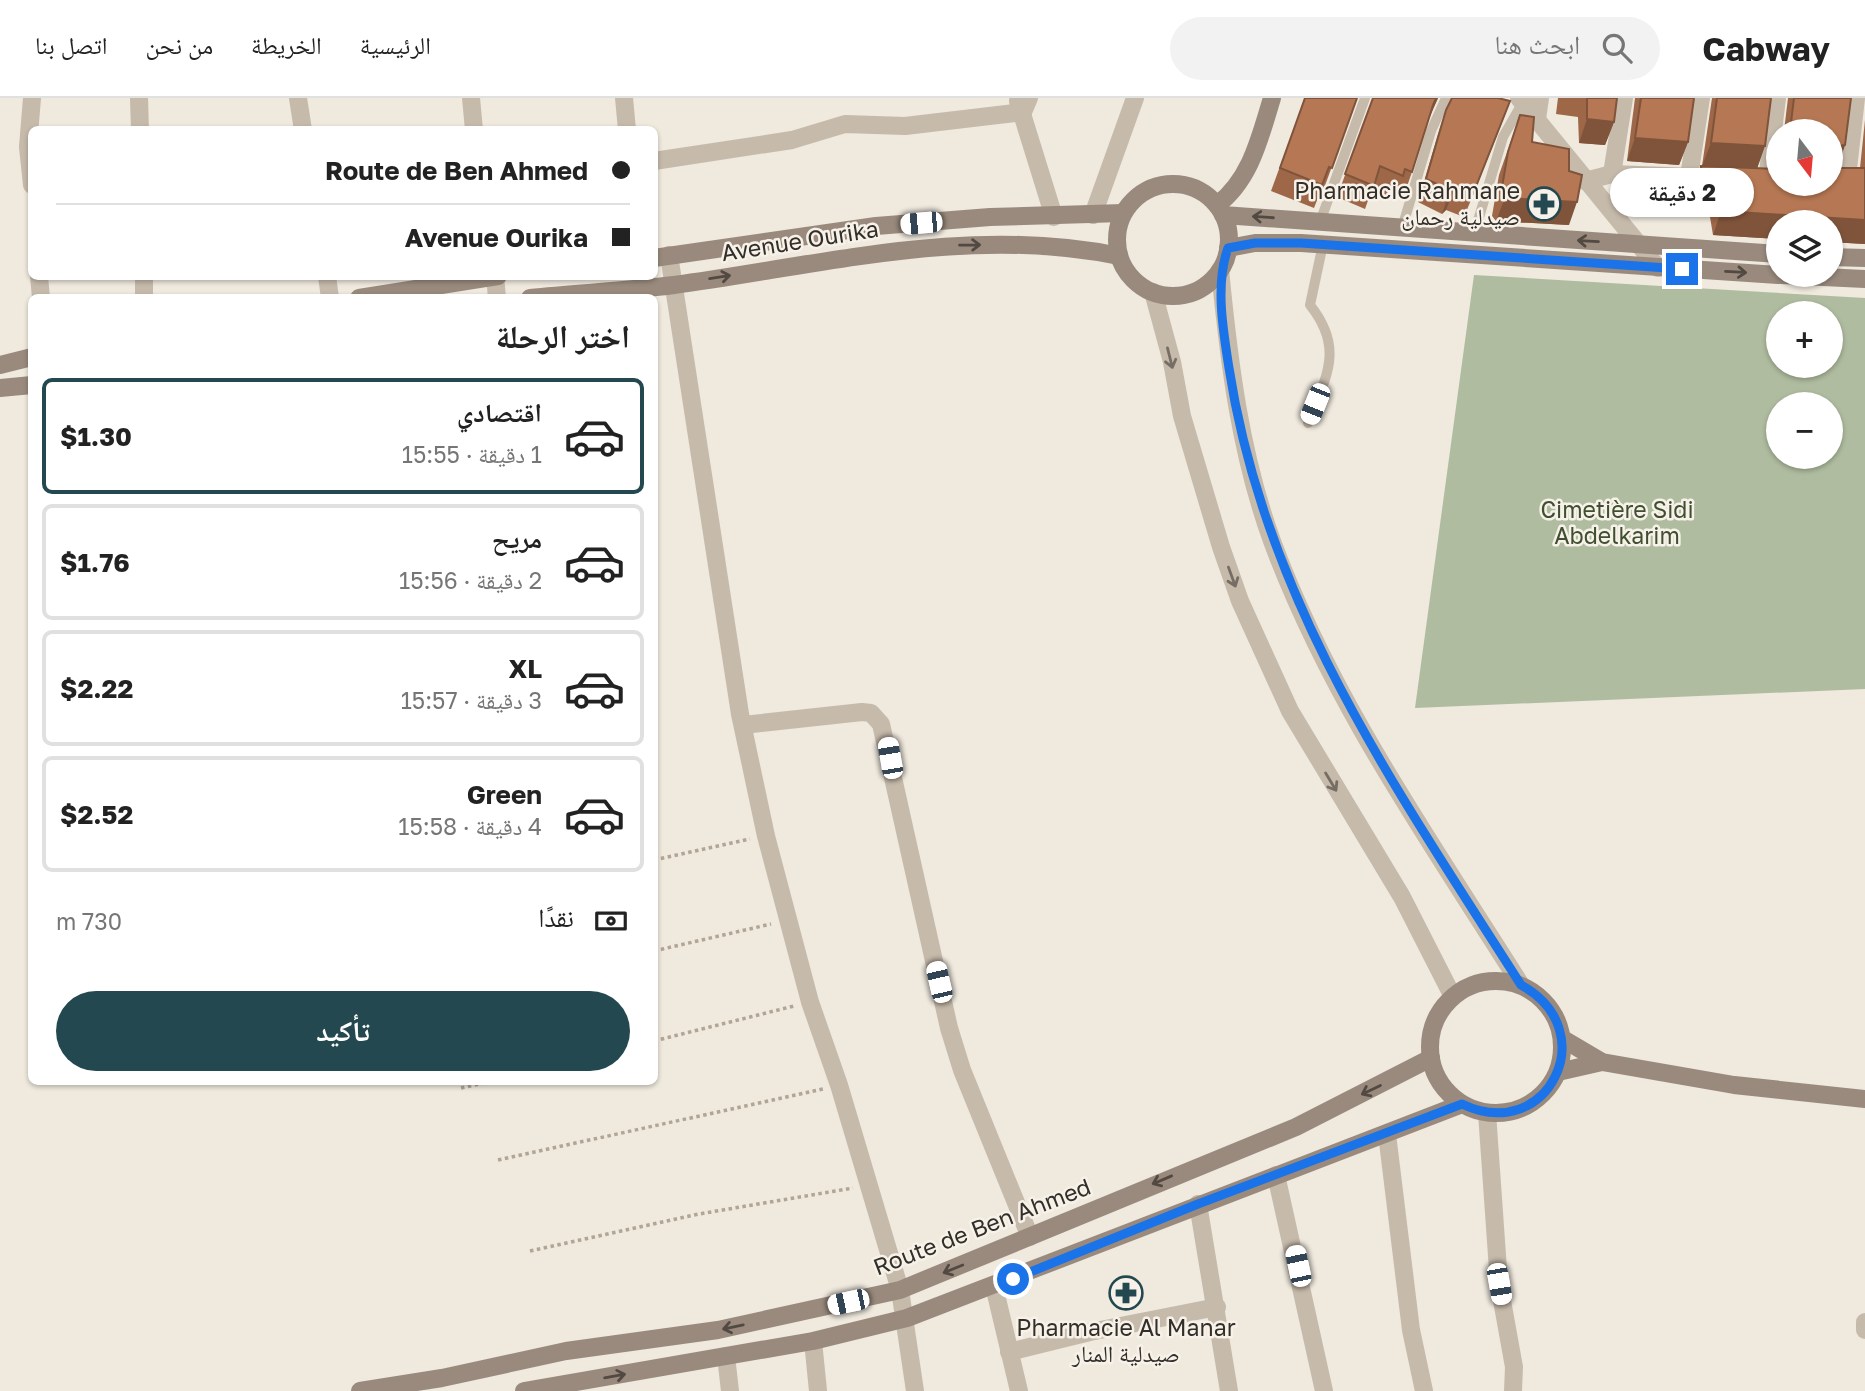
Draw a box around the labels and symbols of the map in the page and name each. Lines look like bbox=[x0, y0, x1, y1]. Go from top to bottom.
north arrow bbox=[1766, 119, 1843, 196]
callout: 2 دقيقة bbox=[1610, 167, 1754, 216]
place label: Pharmacie Rahmane صيدلية رحمان bbox=[1294, 176, 1520, 231]
pharmacy icon: Pharmacie Rahmane صيدلية رحمان bbox=[1525, 185, 1563, 223]
one-way arrow bbox=[1252, 210, 1275, 223]
car bbox=[900, 211, 943, 235]
street label: Avenue Ourika bbox=[719, 214, 880, 266]
one-way arrow bbox=[1576, 235, 1599, 248]
one-way arrow bbox=[958, 239, 981, 252]
route end bbox=[1666, 253, 1698, 285]
one-way arrow bbox=[1724, 266, 1747, 279]
one-way arrow bbox=[708, 270, 731, 283]
one-way arrow bbox=[1164, 346, 1178, 369]
car bbox=[1298, 381, 1333, 427]
park label: Cimetière Sidi Abdelkarim bbox=[1540, 495, 1694, 549]
one-way arrow bbox=[1226, 566, 1239, 588]
car bbox=[877, 735, 904, 781]
one-way arrow bbox=[1324, 771, 1338, 791]
car bbox=[925, 959, 954, 1005]
one-way arrow bbox=[1361, 1084, 1382, 1098]
street label: Route de Ben Ahmed bbox=[869, 1172, 1094, 1280]
one-way arrow bbox=[1152, 1174, 1173, 1187]
car bbox=[1284, 1243, 1313, 1289]
car bbox=[1486, 1261, 1513, 1307]
one-way arrow bbox=[942, 1263, 964, 1276]
route start bbox=[997, 1263, 1029, 1295]
pharmacy icon: Pharmacie Al Manar صيدلية المنار bbox=[1107, 1274, 1145, 1312]
car bbox=[826, 1287, 871, 1317]
place label: Pharmacie Al Manar صيدلية المنار bbox=[1016, 1313, 1236, 1367]
one-way arrow bbox=[722, 1320, 745, 1334]
one-way arrow bbox=[604, 1369, 626, 1382]

